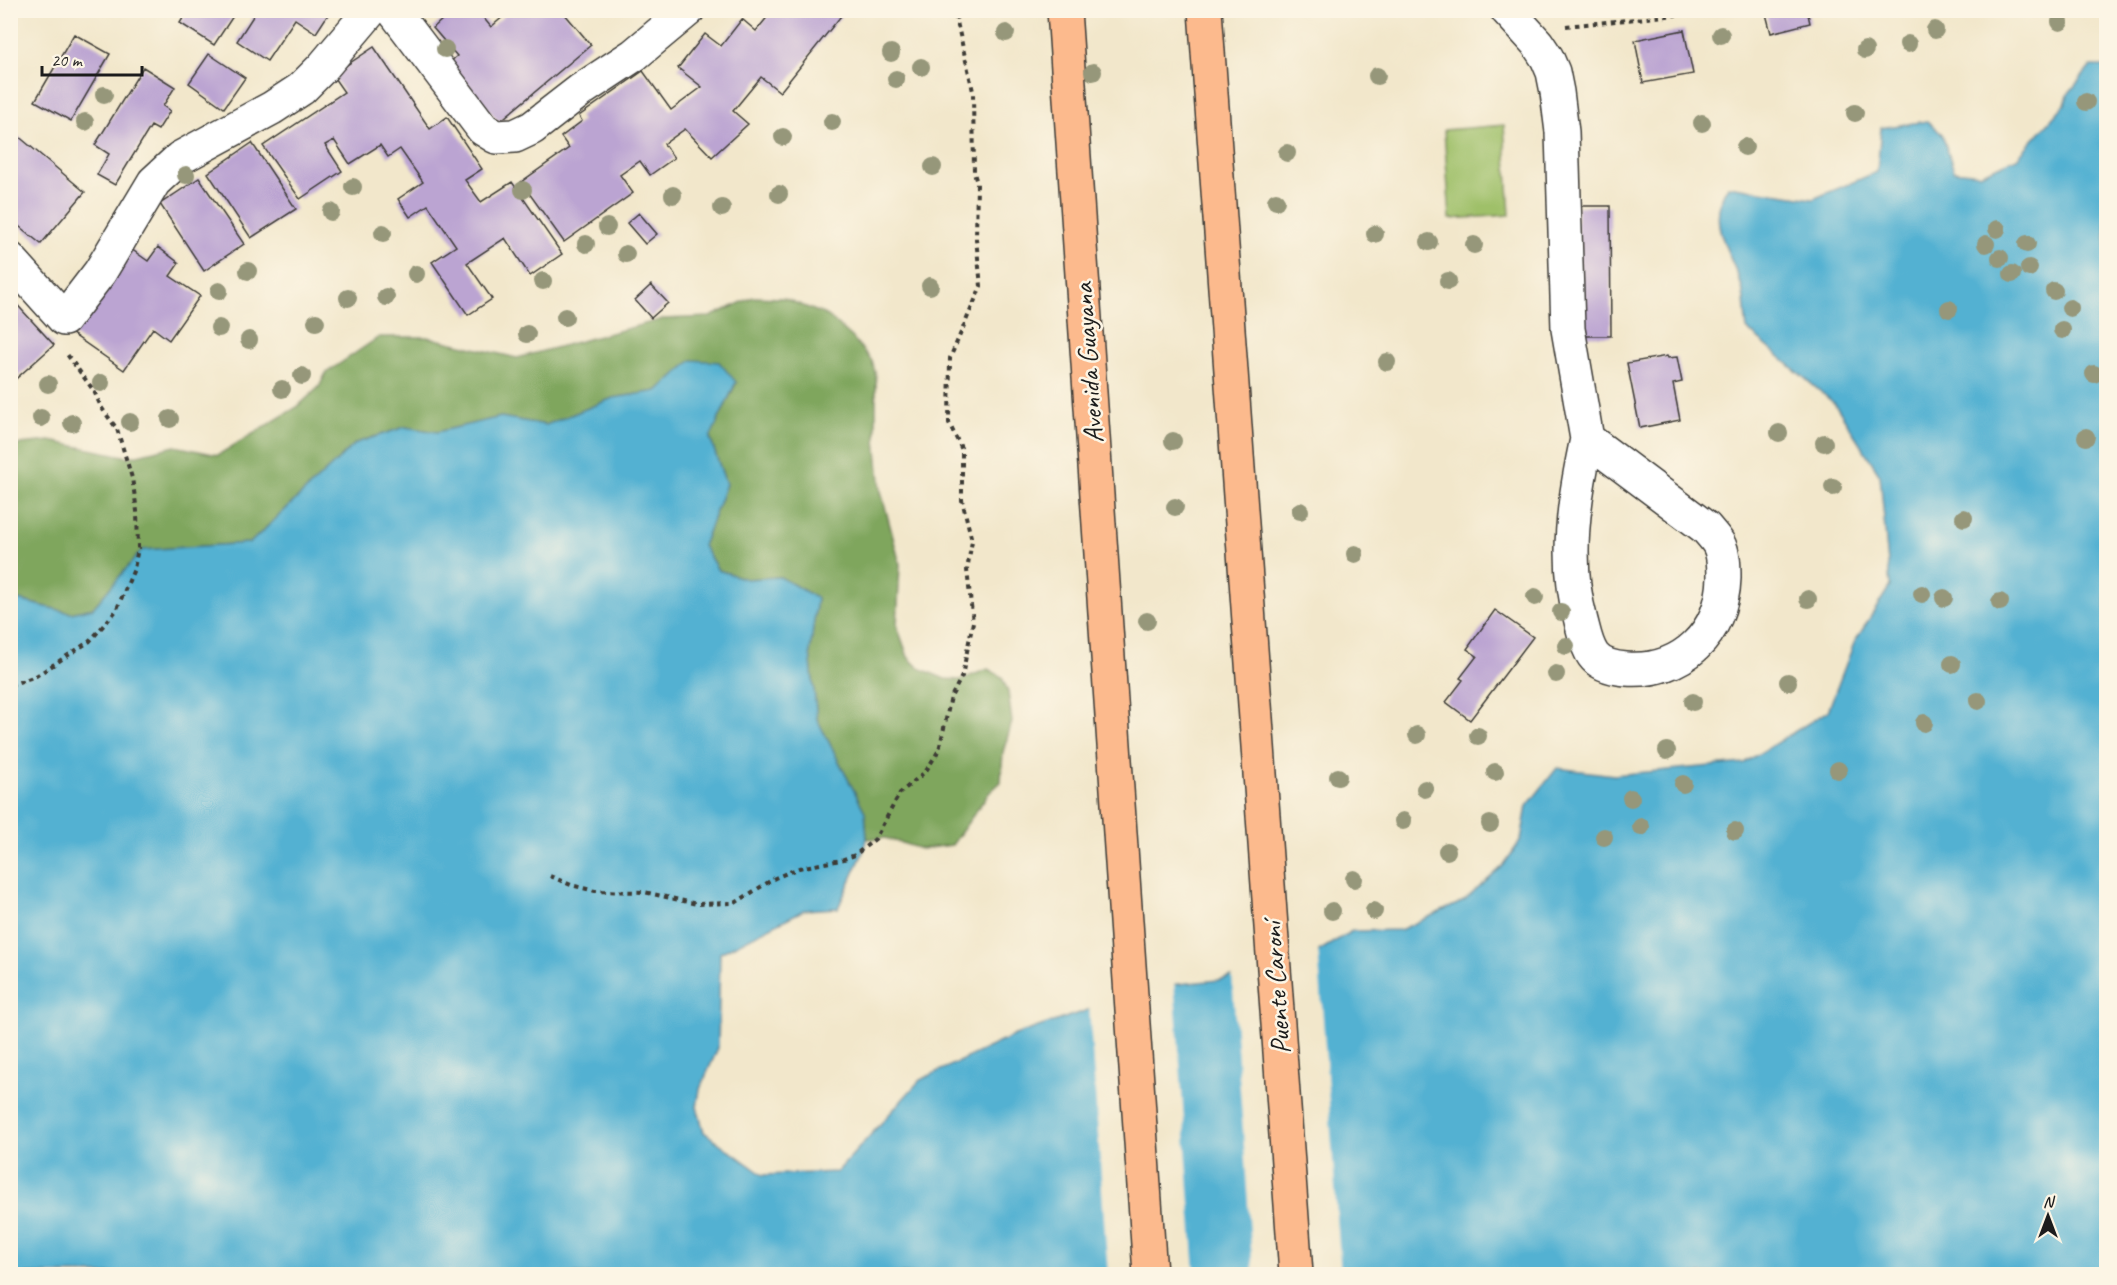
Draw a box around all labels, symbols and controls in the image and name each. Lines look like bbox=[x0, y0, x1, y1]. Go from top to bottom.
scale bar bbox=[42, 39, 142, 77]
text: 20 m bbox=[51, 49, 84, 71]
street label: Avenida Guayana bbox=[1065, 280, 1111, 444]
street label: Puente Caroní bbox=[1254, 915, 1298, 1055]
north arrow bbox=[2018, 1186, 2078, 1246]
text: N bbox=[2043, 1192, 2056, 1212]

